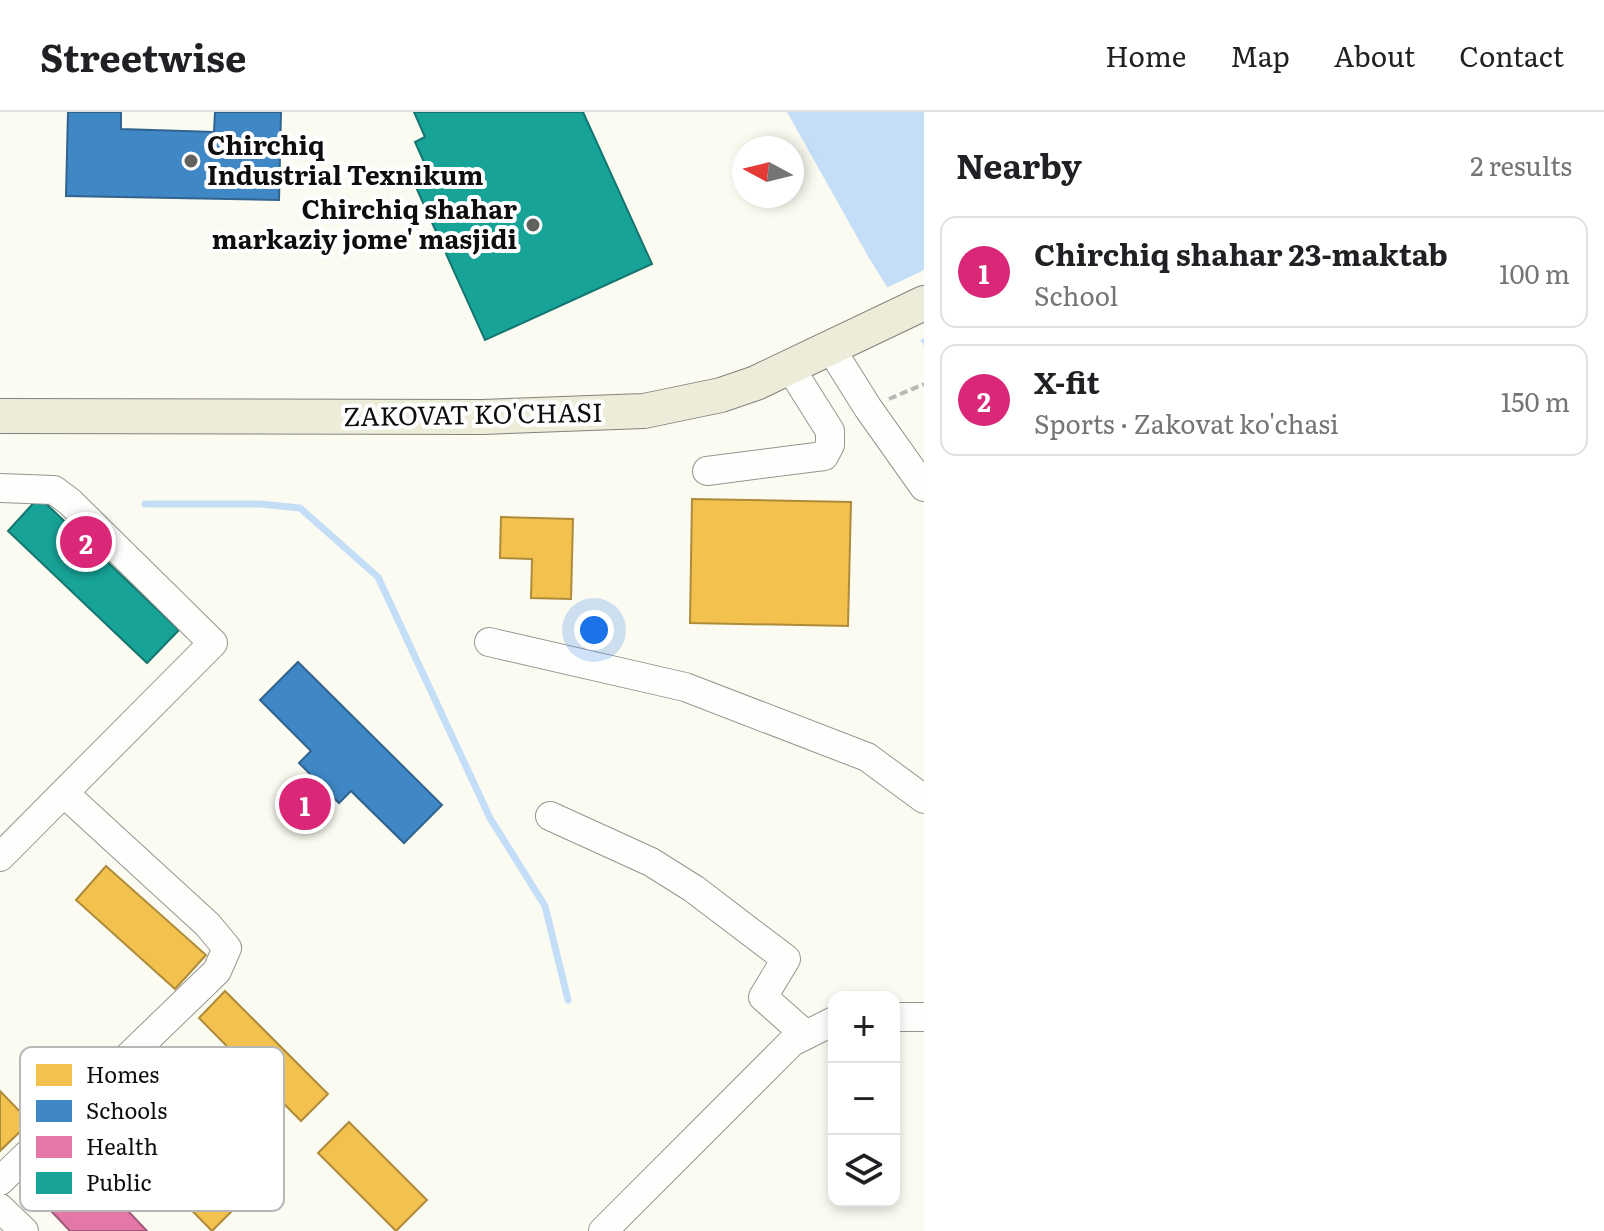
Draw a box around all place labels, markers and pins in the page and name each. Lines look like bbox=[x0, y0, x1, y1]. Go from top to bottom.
place label: Chirchiq Industrial Texnikum bbox=[207, 124, 484, 193]
marker: Chirchiq Industrial Texnikum bbox=[182, 152, 200, 170]
place label: Chirchiq shahar markaziy jome' masjidi bbox=[212, 188, 517, 257]
marker: Chirchiq shahar markaziy jome' masjidi bbox=[524, 216, 542, 234]
pin: 2 bbox=[60, 512, 112, 572]
pin: 1 bbox=[279, 774, 331, 834]

